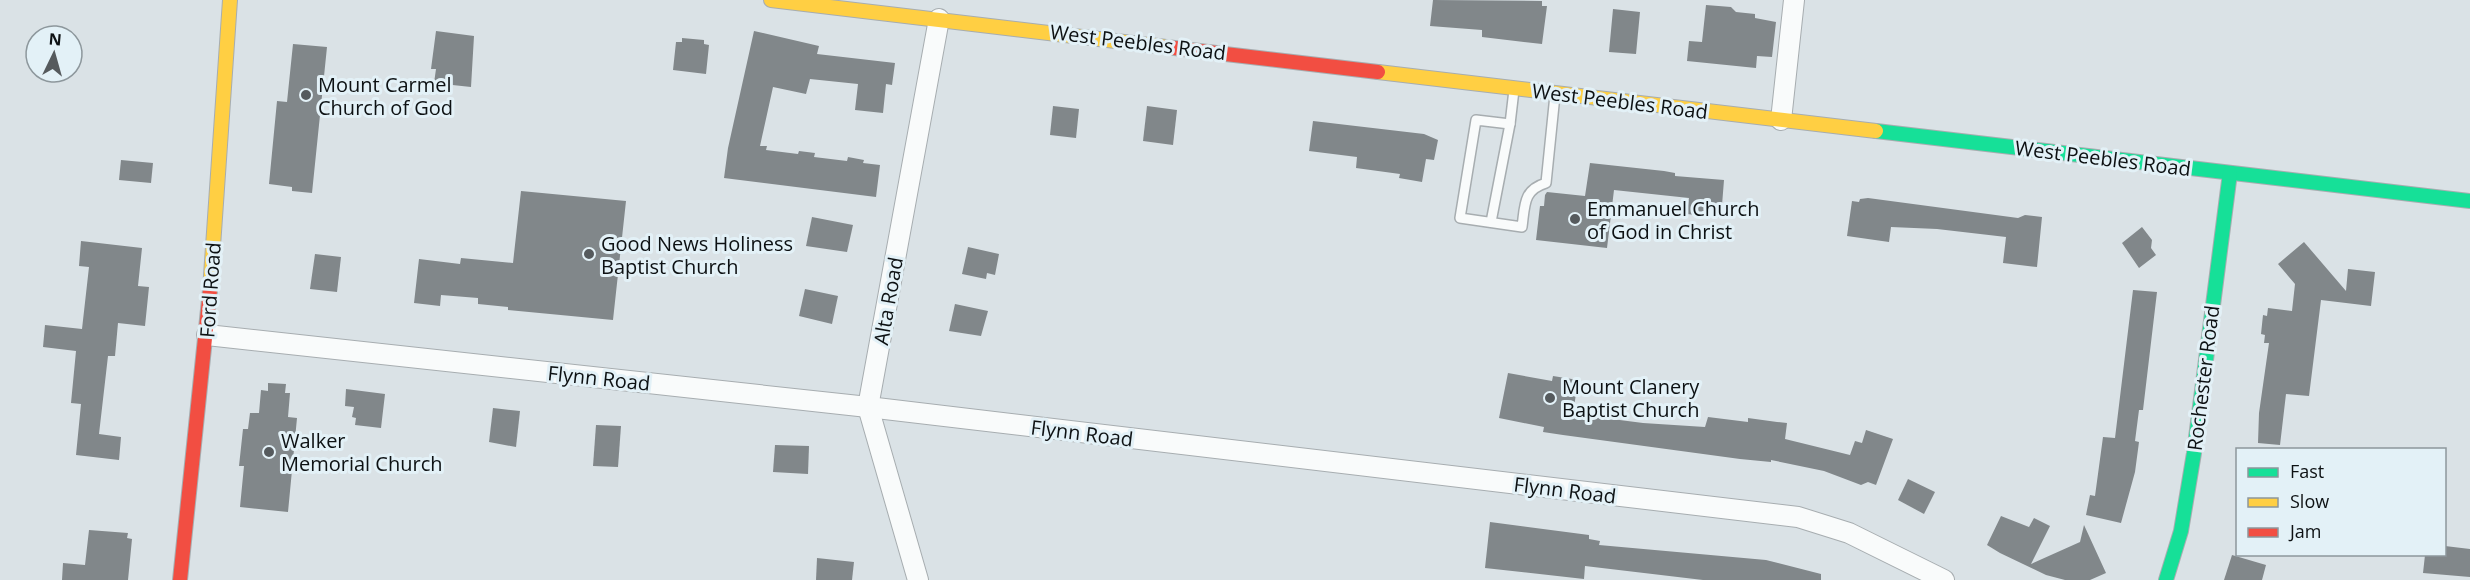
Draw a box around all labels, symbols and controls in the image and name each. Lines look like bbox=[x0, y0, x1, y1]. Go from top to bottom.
street label: West Peebles Road bbox=[1049, 18, 1227, 66]
north arrow bbox=[24, 24, 84, 84]
text: N bbox=[48, 28, 63, 51]
place label: Mount Carmel Church of God bbox=[318, 71, 453, 121]
street label: West Peebles Road bbox=[1531, 77, 1709, 125]
marker: Mount Carmel Church of God bbox=[299, 88, 313, 102]
street label: West Peebles Road bbox=[2014, 134, 2192, 182]
place label: Emmanuel Church of God in Christ bbox=[1587, 195, 1759, 245]
marker: Emmanuel Church of God in Christ bbox=[1568, 212, 1582, 226]
place label: Good News Holiness Baptist Church bbox=[601, 230, 793, 280]
street label: Ford Road bbox=[193, 241, 227, 339]
marker: Good News Holiness Baptist Church bbox=[582, 247, 596, 261]
street label: Alta Road bbox=[867, 255, 909, 347]
street label: Rochester Road bbox=[2181, 304, 2225, 452]
street label: Flynn Road bbox=[546, 359, 652, 397]
place label: Mount Clanery Baptist Church bbox=[1562, 373, 1700, 423]
marker: Mount Clanery Baptist Church bbox=[1543, 391, 1557, 405]
street label: Flynn Road bbox=[1029, 413, 1135, 453]
place label: Walker Memorial Church bbox=[281, 427, 443, 477]
marker: Walker Memorial Church bbox=[262, 445, 276, 459]
legend bbox=[2236, 448, 2446, 556]
text: Fast bbox=[2290, 459, 2324, 483]
street label: Flynn Road bbox=[1512, 470, 1618, 510]
text: Slow bbox=[2290, 489, 2329, 513]
text: Jam bbox=[2288, 519, 2322, 543]

